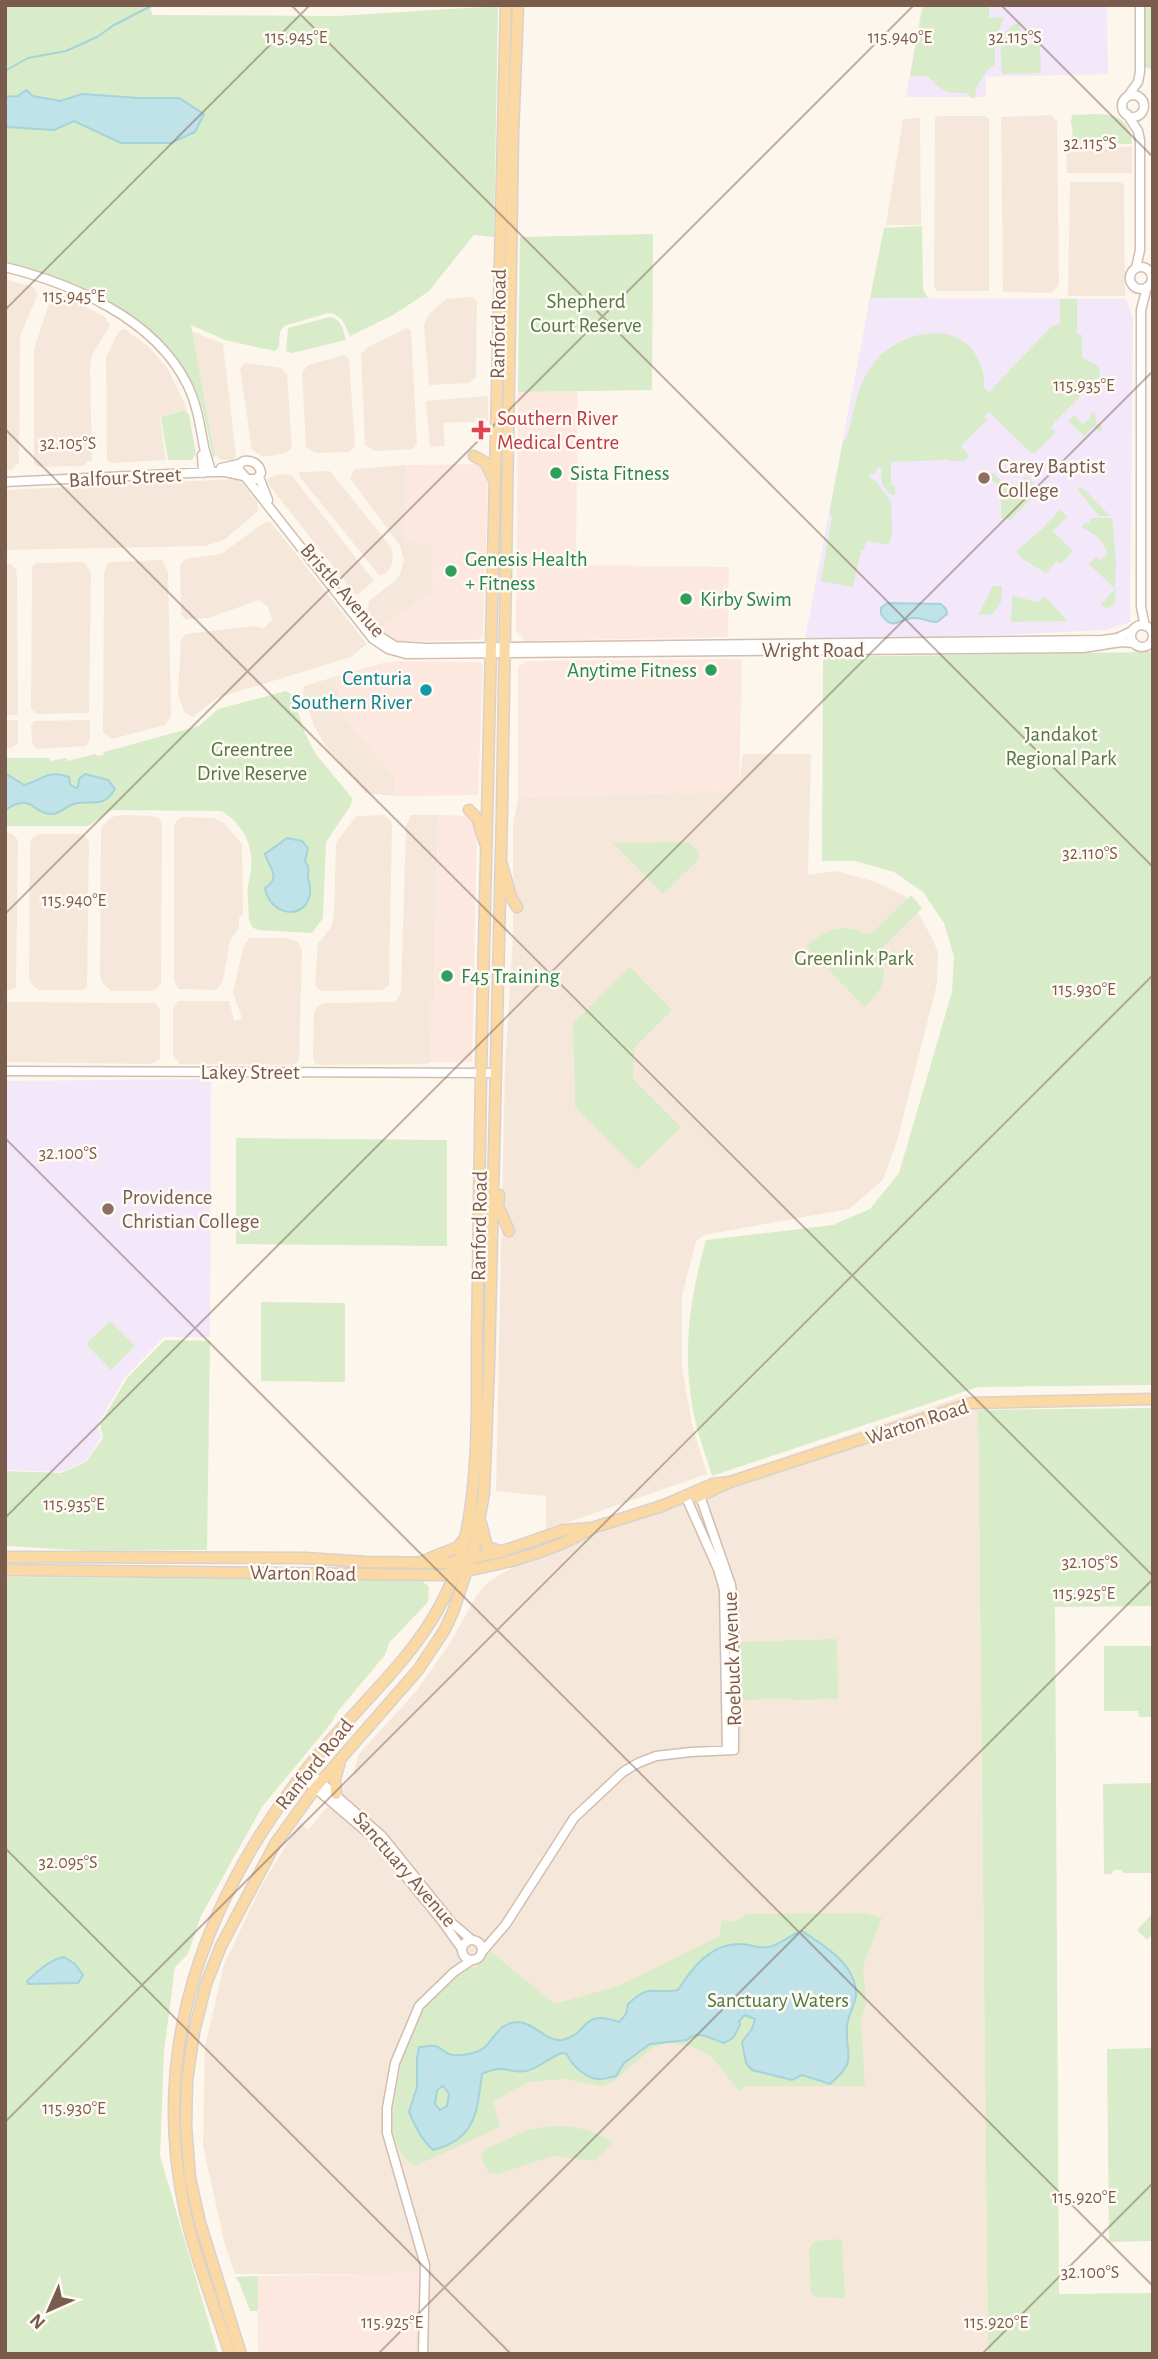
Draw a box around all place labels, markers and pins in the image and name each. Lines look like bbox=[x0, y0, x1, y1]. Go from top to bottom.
place label: Southern River Medical Centre bbox=[497, 408, 619, 453]
marker: Southern River Medical Centre bbox=[471, 420, 491, 440]
place label: Carey Baptist College bbox=[998, 456, 1106, 501]
place label: Sista Fitness bbox=[570, 463, 670, 484]
marker: Sista Fitness bbox=[548, 465, 564, 481]
marker: Carey Baptist College bbox=[976, 470, 992, 486]
place label: Genesis Health + Fitness bbox=[465, 549, 588, 594]
marker: Genesis Health + Fitness bbox=[443, 563, 459, 579]
place label: Kirby Swim bbox=[700, 589, 792, 610]
marker: Kirby Swim bbox=[678, 591, 694, 607]
place label: Anytime Fitness bbox=[567, 660, 697, 681]
marker: Anytime Fitness bbox=[703, 662, 719, 678]
place label: Centuria Southern River bbox=[291, 668, 412, 713]
marker: Centuria Southern River bbox=[418, 682, 434, 698]
place label: F45 Training bbox=[461, 966, 561, 987]
marker: F45 Training bbox=[439, 968, 455, 984]
place label: Providence Christian College bbox=[122, 1187, 259, 1232]
marker: Providence Christian College bbox=[100, 1201, 116, 1217]

